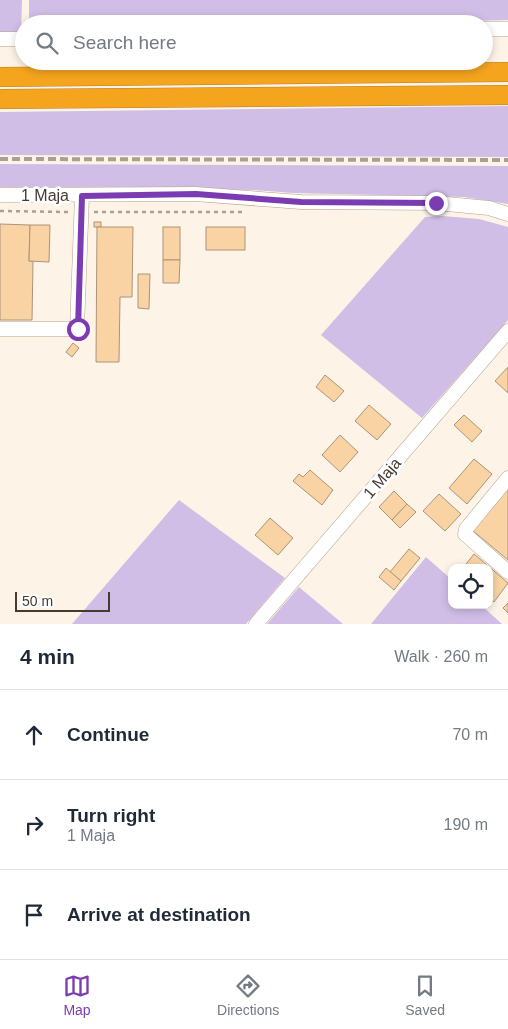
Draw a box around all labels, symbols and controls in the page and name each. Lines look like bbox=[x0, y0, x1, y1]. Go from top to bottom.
search box bbox=[15, 15, 493, 70]
icon: search bbox=[33, 29, 61, 57]
text: Search here bbox=[73, 32, 177, 53]
street label: 1 Maja bbox=[21, 187, 69, 204]
route end bbox=[425, 192, 448, 215]
route start bbox=[67, 318, 90, 341]
street label: 1 Maja bbox=[360, 454, 404, 502]
map controls bbox=[448, 564, 493, 609]
button: locate bbox=[448, 564, 493, 609]
scale bar bbox=[15, 589, 110, 612]
text: 50 m bbox=[22, 593, 53, 609]
text: 4 min bbox=[20, 645, 75, 668]
text: Walk · 260 m bbox=[394, 648, 488, 665]
icon: ahead bbox=[20, 721, 48, 749]
text: Continue bbox=[67, 724, 149, 745]
text: 70 m bbox=[452, 726, 488, 743]
text: Turn right bbox=[67, 805, 155, 826]
icon: right bbox=[20, 811, 48, 839]
text: 190 m bbox=[444, 816, 488, 833]
text: 1 Maja bbox=[67, 827, 115, 844]
icon: arrive bbox=[20, 901, 48, 929]
text: Arrive at destination bbox=[67, 904, 251, 925]
tab: Map bbox=[63, 972, 91, 1018]
tab: Directions bbox=[217, 972, 279, 1018]
tab: Saved bbox=[405, 972, 445, 1018]

